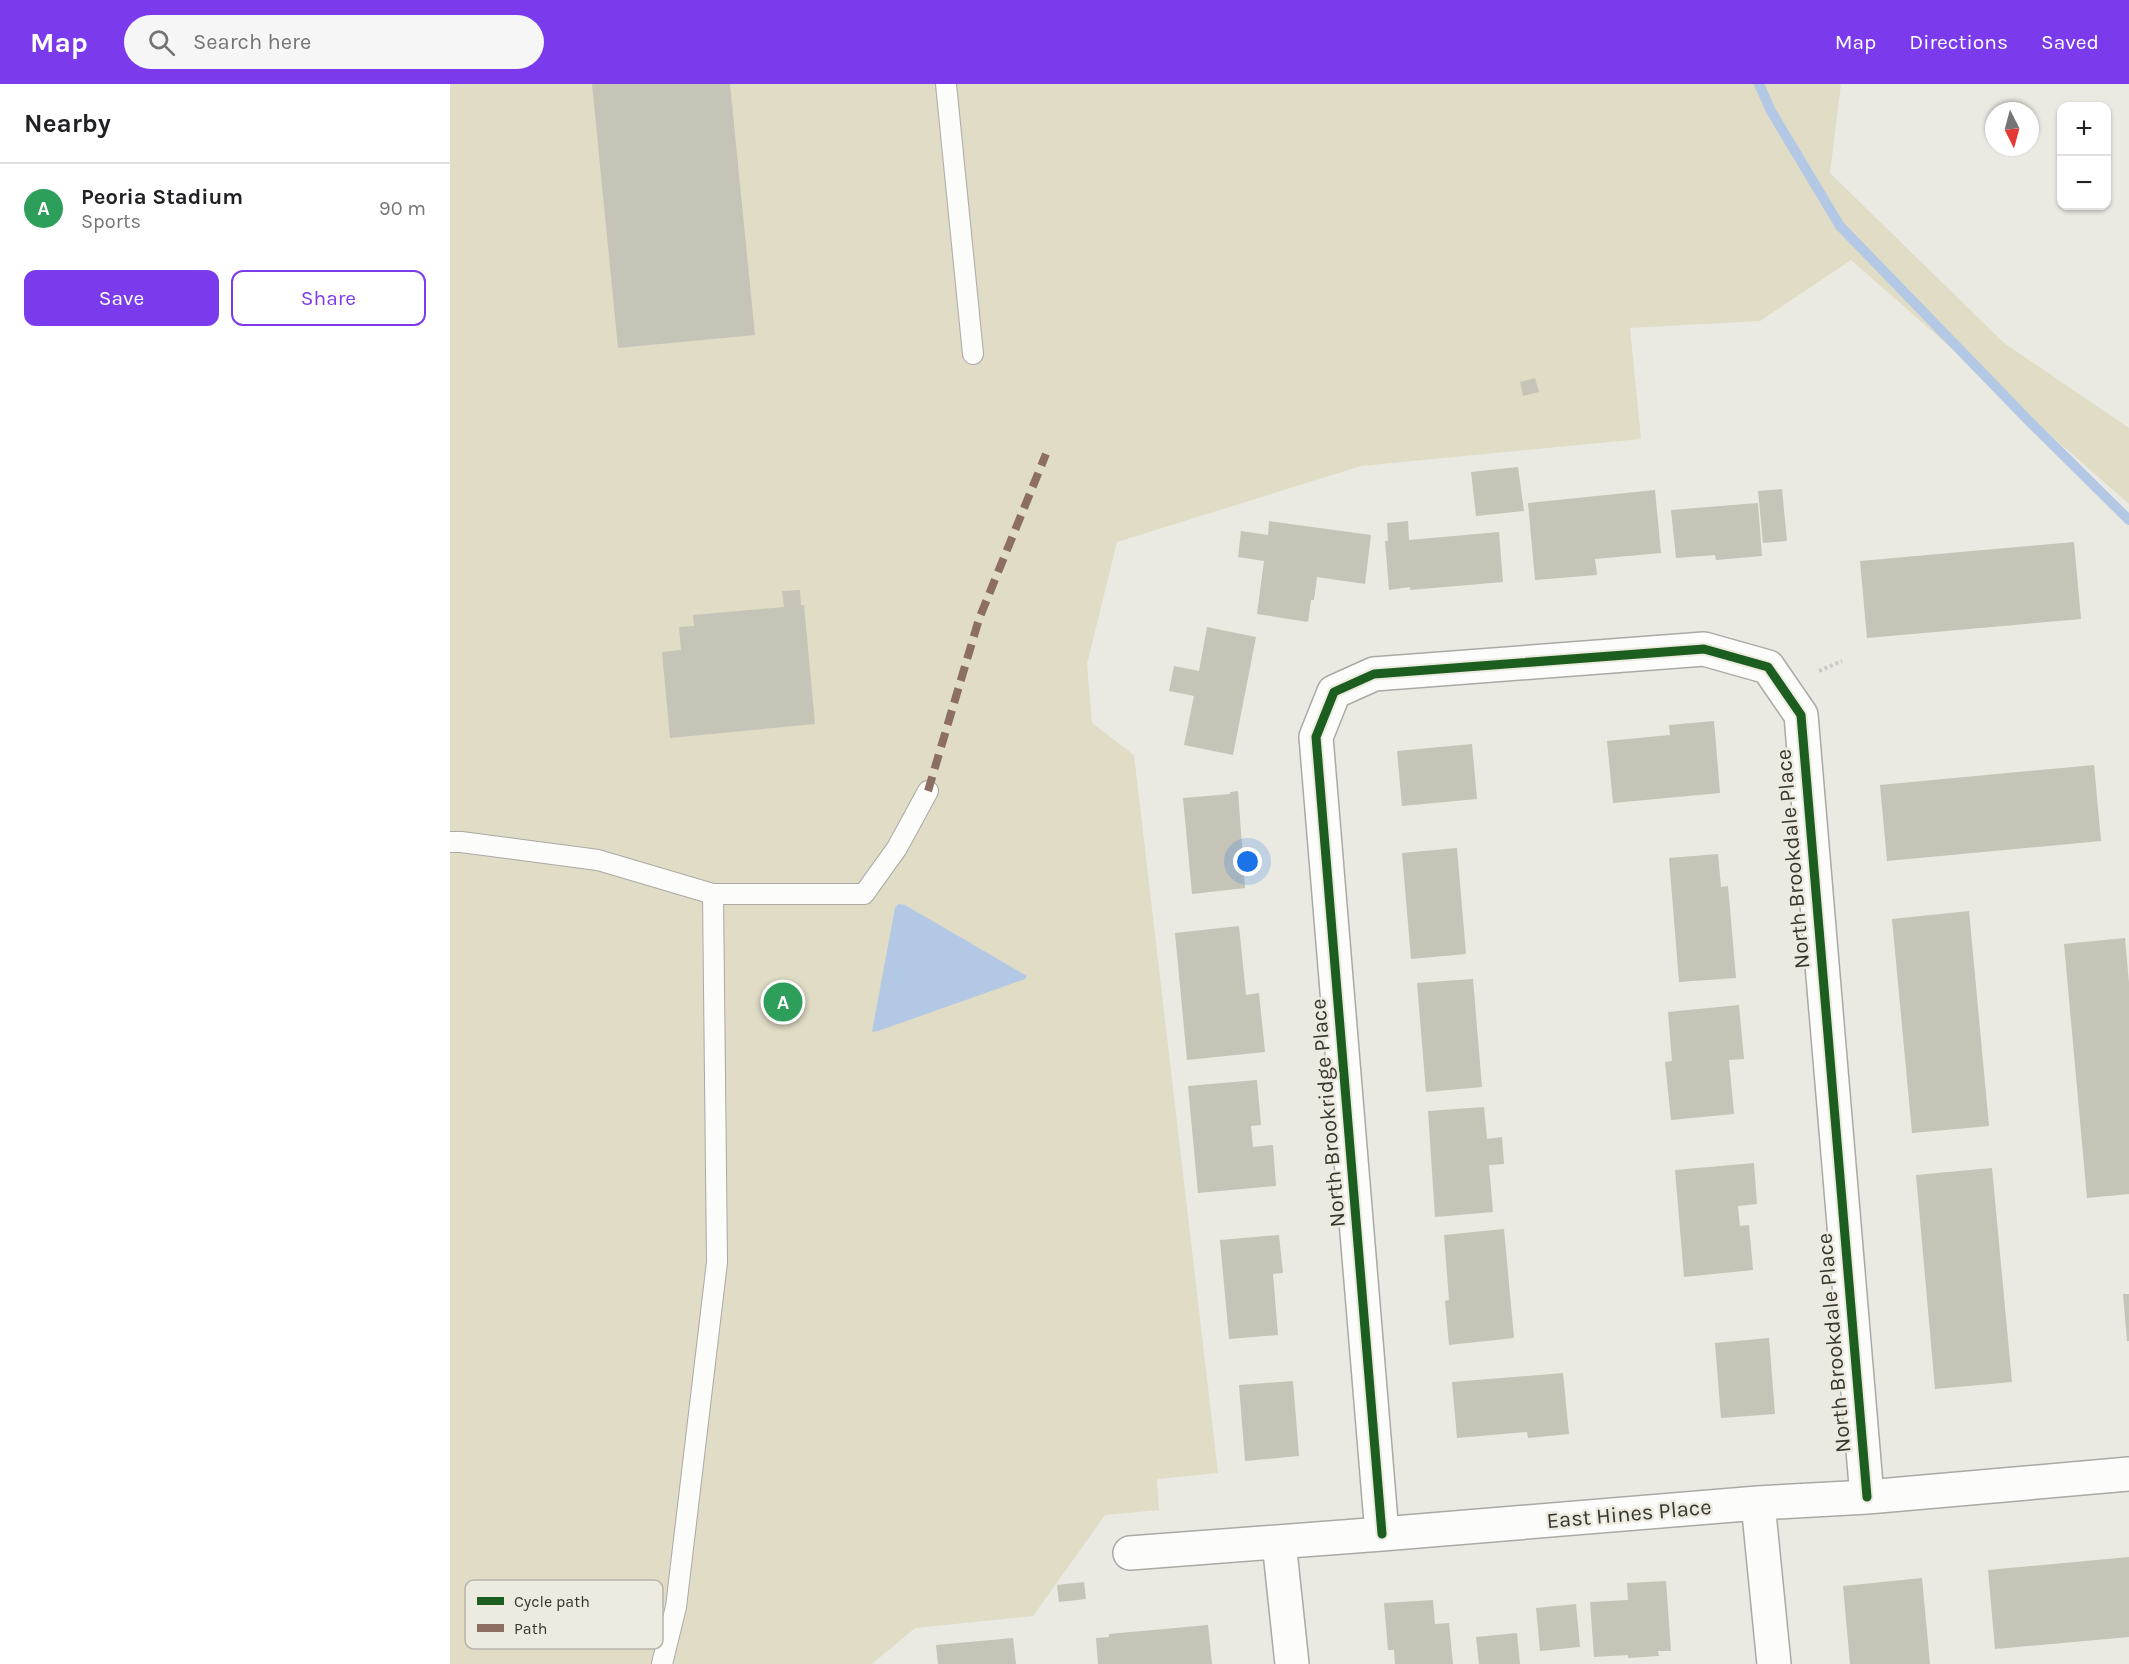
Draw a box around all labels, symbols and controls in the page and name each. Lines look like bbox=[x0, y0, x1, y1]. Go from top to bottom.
search box bbox=[124, 15, 544, 69]
text: Map bbox=[30, 26, 88, 59]
icon: search bbox=[145, 26, 178, 59]
text: Search here bbox=[193, 29, 311, 55]
text: Map bbox=[1835, 30, 1876, 54]
text: Directions bbox=[1909, 30, 2008, 54]
text: Saved bbox=[2041, 30, 2099, 54]
north arrow bbox=[1985, 102, 2039, 156]
map controls bbox=[2057, 102, 2111, 210]
button: + bbox=[2057, 102, 2111, 156]
text: Nearby bbox=[24, 108, 111, 139]
button: − bbox=[2057, 156, 2111, 210]
text: Peoria Stadium bbox=[81, 184, 243, 210]
text: A bbox=[37, 197, 50, 220]
text: 90 m bbox=[379, 197, 426, 220]
text: Sports bbox=[81, 210, 141, 233]
button: Save bbox=[24, 270, 219, 326]
button: Share bbox=[231, 270, 426, 326]
street label: North Brookdale Place bbox=[1770, 748, 1816, 970]
your location bbox=[1233, 847, 1262, 876]
pin: A bbox=[764, 980, 802, 1024]
street label: North Brookridge Place bbox=[1305, 998, 1351, 1228]
street label: North Brookdale Place bbox=[1811, 1232, 1857, 1454]
street label: East Hines Place bbox=[1546, 1494, 1712, 1534]
legend bbox=[465, 1580, 663, 1649]
text: Cycle path bbox=[514, 1592, 590, 1611]
text: Path bbox=[514, 1619, 547, 1638]

